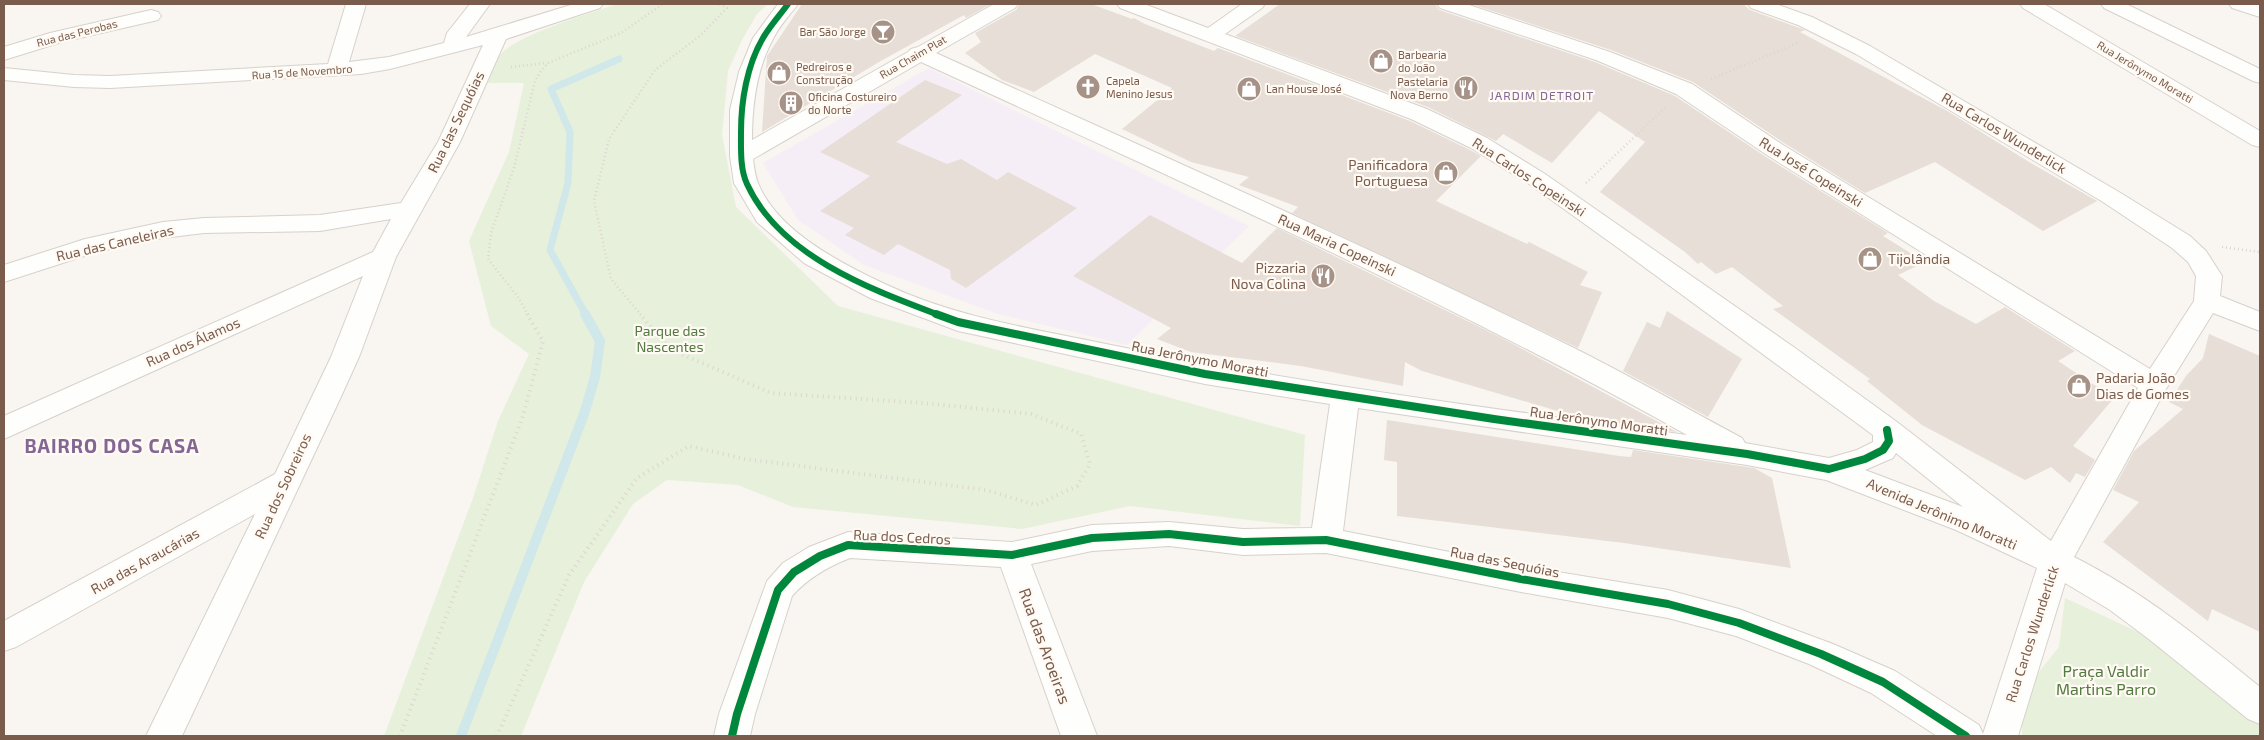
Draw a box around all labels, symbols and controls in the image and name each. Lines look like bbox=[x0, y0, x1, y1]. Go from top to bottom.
street label: Rua das Perobas bbox=[35, 16, 119, 49]
bar icon: Bar São Jorge bbox=[870, 19, 896, 45]
place label: Bar São Jorge bbox=[799, 25, 866, 38]
street label: Rua Chaim Plat bbox=[877, 32, 949, 81]
street label: Rua Jerônymo Moratti bbox=[2095, 38, 2196, 105]
shop icon: Barbearia do João bbox=[1368, 48, 1394, 74]
place label: Barbearia do João bbox=[1398, 48, 1447, 74]
shop icon: Pedreiros e Construção bbox=[766, 60, 792, 86]
place label: Pedreiros e Construção bbox=[796, 60, 853, 87]
street label: Rua 15 de Novembro bbox=[251, 61, 353, 82]
street label: Rua das Sequóias bbox=[424, 68, 488, 175]
church icon: Capela Menino Jesus bbox=[1075, 74, 1101, 100]
place label: Capela Menino Jesus bbox=[1106, 74, 1173, 100]
place label: Pastelaria Nova Berno bbox=[1390, 75, 1448, 101]
restaurant icon: Pastelaria Nova Berno bbox=[1453, 75, 1479, 101]
shop icon: Lan House José bbox=[1236, 76, 1262, 102]
place label: Lan House José bbox=[1266, 82, 1342, 95]
district label: JARDIM DETROIT bbox=[1490, 88, 1594, 102]
street label: Rua Carlos Wunderlick bbox=[1939, 88, 2070, 177]
building icon: Oficina Costureiro do Norte bbox=[778, 90, 804, 116]
place label: Oficina Costureiro do Norte bbox=[808, 90, 897, 116]
street label: Rua José Copeinski bbox=[1757, 133, 1866, 210]
street label: Rua Carlos Copeinski bbox=[1469, 134, 1589, 220]
place label: Panificadora Portuguesa bbox=[1348, 156, 1428, 189]
shop icon: Panificadora Portuguesa bbox=[1433, 160, 1459, 186]
street label: Rua Maria Copeinski bbox=[1276, 210, 1399, 279]
street label: Rua das Caneleiras bbox=[54, 221, 175, 264]
shop icon: Tijolândia bbox=[1857, 246, 1883, 272]
place label: Tijolândia bbox=[1888, 250, 1950, 267]
place label: Pizzaria Nova Colina bbox=[1231, 259, 1306, 292]
restaurant icon: Pizzaria Nova Colina bbox=[1310, 263, 1336, 289]
street label: Rua dos Álamos bbox=[143, 313, 242, 370]
park label: Parque das Nascentes bbox=[635, 322, 705, 355]
street label: Rua Jerônymo Moratti bbox=[1130, 337, 1270, 380]
place label: Padaria João Dias de Gomes bbox=[2096, 369, 2189, 402]
shop icon: Padaria João Dias de Gomes bbox=[2066, 373, 2092, 399]
street label: Rua Jerônymo Moratti bbox=[1529, 402, 1669, 439]
street label: Rua dos Sobreiros bbox=[251, 430, 314, 541]
district label: BAIRRO DOS CASA bbox=[24, 434, 200, 457]
street label: Avenida Jerônimo Moratti bbox=[1864, 474, 2020, 553]
street label: Rua das Araucárias bbox=[88, 524, 202, 597]
street label: Rua dos Cedros bbox=[853, 525, 951, 548]
street label: Rua das Sequóias bbox=[1449, 543, 1561, 580]
street label: Rua Carlos Wunderlick bbox=[2001, 563, 2062, 704]
street label: Rua das Aroeiras bbox=[1016, 585, 1075, 706]
park label: Praça Valdir Martins Parro bbox=[2056, 661, 2156, 698]

